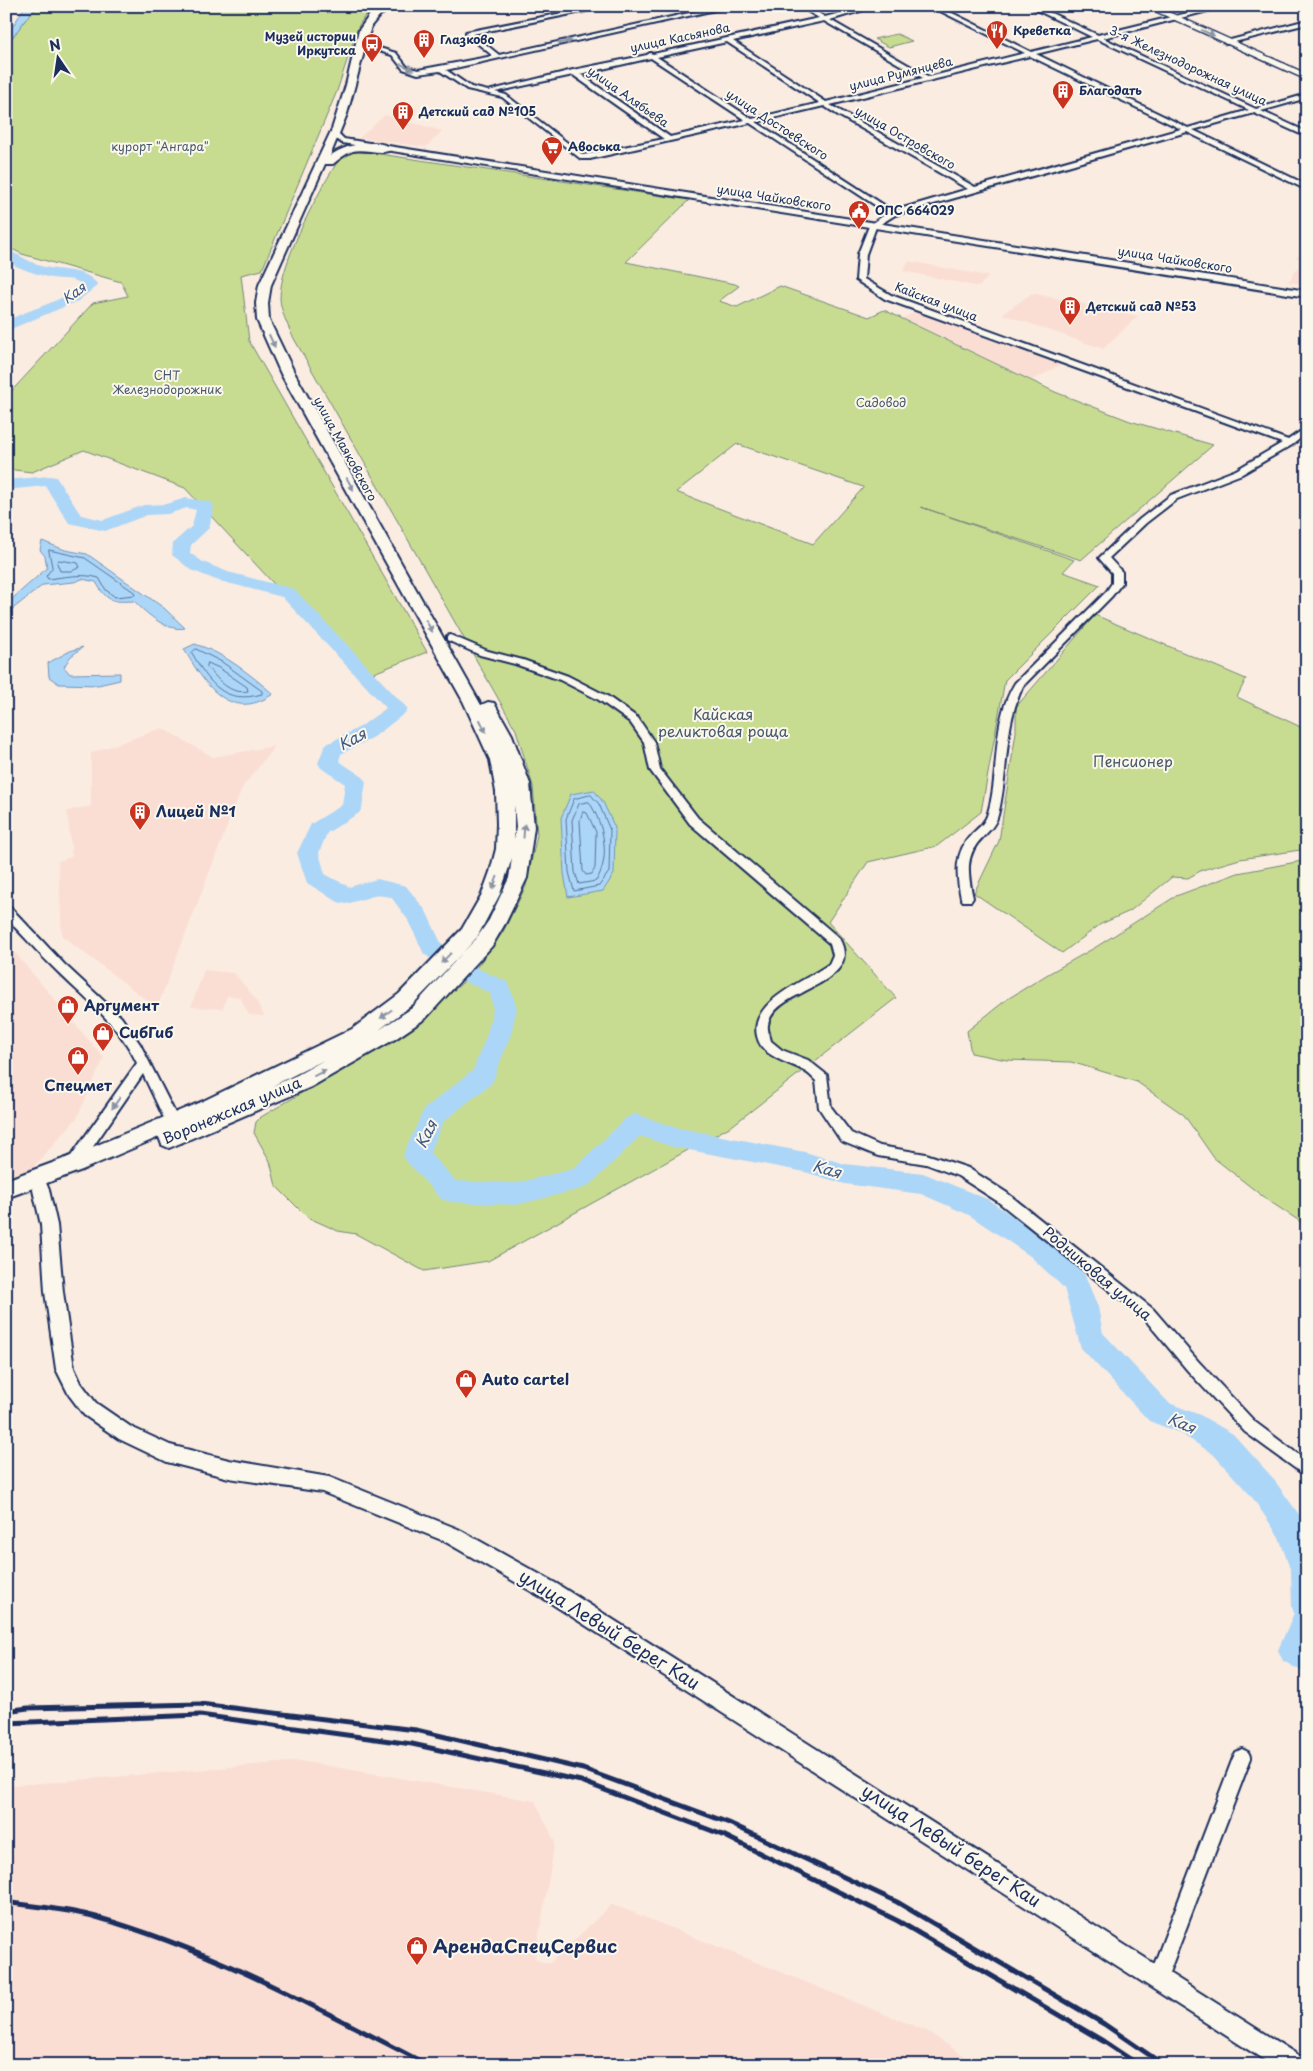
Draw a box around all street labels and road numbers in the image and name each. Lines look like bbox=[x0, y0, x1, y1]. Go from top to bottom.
street label: улица Касьянова bbox=[628, 18, 732, 56]
street label: 3-я Железнодорожная улица bbox=[1107, 21, 1271, 110]
street label: улица Румянцева bbox=[847, 51, 955, 95]
street label: улица Алябьева bbox=[584, 61, 673, 131]
street label: улица Достоевского bbox=[723, 84, 832, 164]
street label: улица Островского bbox=[852, 101, 959, 173]
street label: улица Чайковского bbox=[716, 179, 833, 215]
street label: улица Чайковского bbox=[1117, 241, 1234, 277]
street label: Кайская улица bbox=[892, 277, 981, 325]
street label: улица Маяковского bbox=[310, 393, 382, 504]
street label: Воронежская улица bbox=[159, 1070, 305, 1149]
street label: Родниковая улица bbox=[1038, 1220, 1158, 1326]
street label: улица Левый берег Каи bbox=[514, 1562, 706, 1696]
street label: улица Левый берег Каи bbox=[857, 1777, 1047, 1913]

